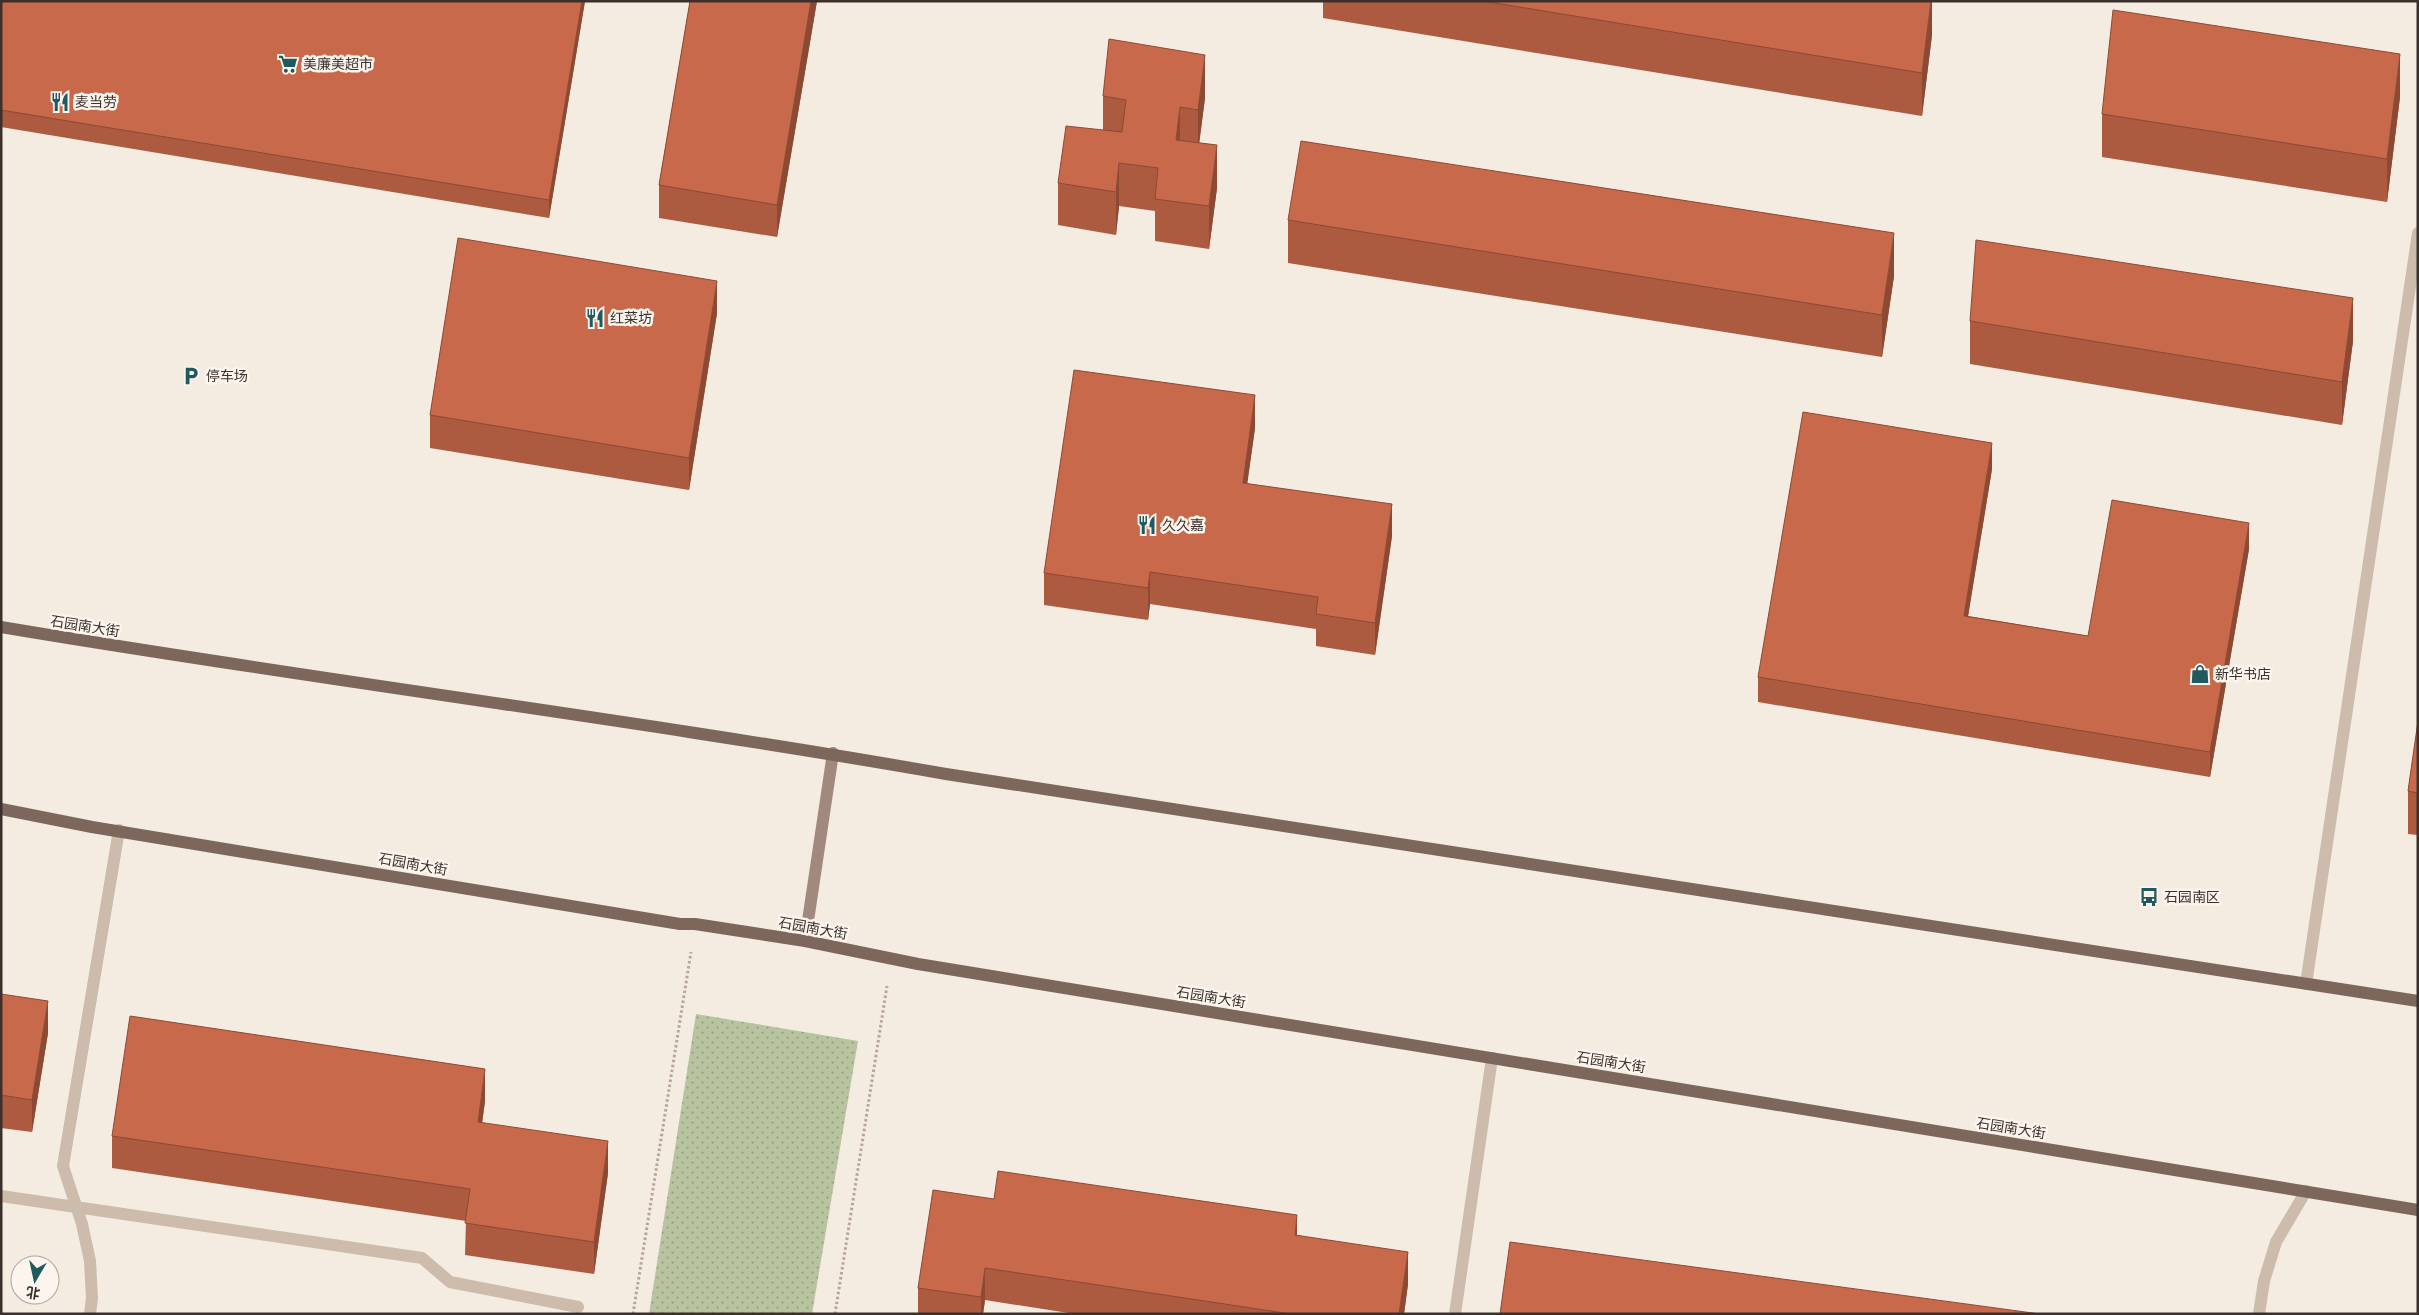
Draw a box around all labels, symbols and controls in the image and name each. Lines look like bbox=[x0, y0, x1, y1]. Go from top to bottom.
supermarket icon: 美廉美超市 bbox=[277, 53, 299, 75]
place label: 美廉美超市 bbox=[303, 55, 373, 73]
restaurant icon: 麦当劳 bbox=[49, 91, 71, 113]
place label: 麦当劳 bbox=[75, 93, 117, 111]
restaurant icon: 红菜坊 bbox=[584, 307, 606, 329]
place label: 红菜坊 bbox=[610, 309, 652, 327]
parking icon: 停车场 bbox=[180, 365, 202, 387]
place label: 停车场 bbox=[206, 367, 248, 385]
restaurant icon: 久久嘉 bbox=[1136, 514, 1158, 536]
place label: 久久嘉 bbox=[1162, 516, 1204, 534]
street label: 石园南大街 bbox=[49, 612, 121, 640]
shop icon: 新华书店 bbox=[2189, 663, 2211, 685]
place label: 新华书店 bbox=[2215, 665, 2271, 683]
street label: 石园南大街 bbox=[377, 849, 449, 879]
bus stop icon: 石园南区 bbox=[2138, 886, 2160, 908]
place label: 石园南区 bbox=[2164, 888, 2220, 906]
street label: 石园南大街 bbox=[777, 913, 849, 943]
street label: 石园南大街 bbox=[1175, 983, 1247, 1011]
street label: 石园南大街 bbox=[1575, 1048, 1647, 1076]
street label: 石园南大街 bbox=[1975, 1114, 2047, 1142]
north arrow bbox=[10, 1255, 60, 1305]
text: 北 bbox=[25, 1283, 41, 1303]

